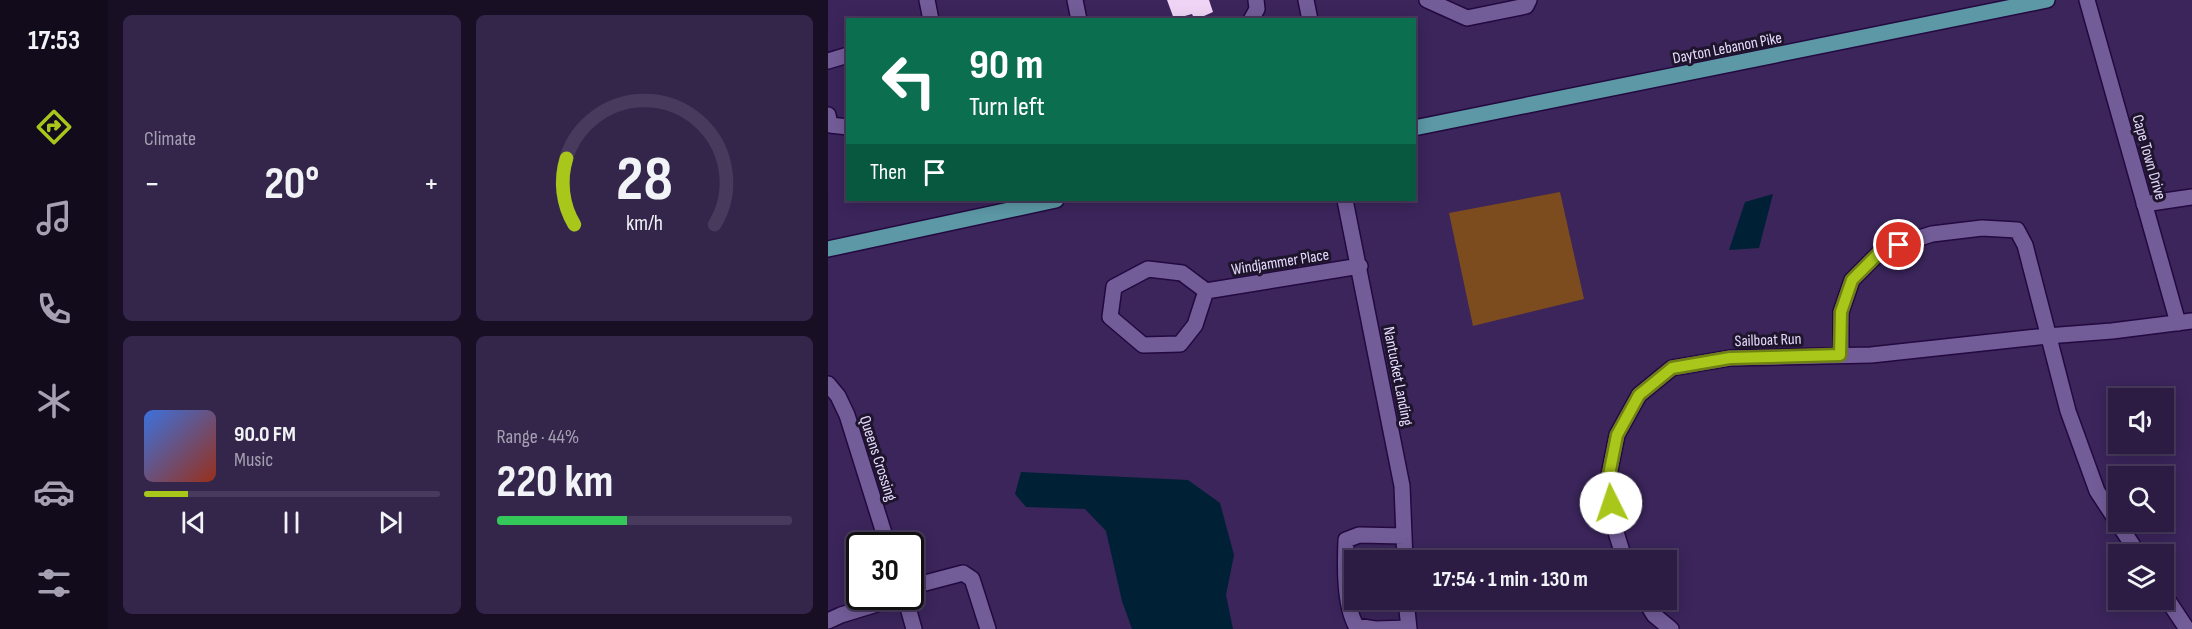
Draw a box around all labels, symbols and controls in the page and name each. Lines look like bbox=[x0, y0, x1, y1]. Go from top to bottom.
text: 17:53 bbox=[28, 25, 80, 57]
street label: Dayton Lebanon Pike bbox=[1671, 29, 1783, 68]
text: 90 m bbox=[969, 40, 1043, 91]
icon: left bbox=[870, 42, 948, 120]
text: Turn left bbox=[969, 91, 1045, 123]
icon: directions bbox=[33, 106, 75, 148]
street label: Cape Town Drive bbox=[2127, 113, 2170, 202]
text: Climate bbox=[144, 127, 196, 151]
text: 28 bbox=[616, 143, 673, 218]
icon: arrive bbox=[918, 156, 951, 189]
text: 20° bbox=[264, 157, 319, 212]
text: Then bbox=[870, 159, 906, 186]
text: − bbox=[144, 164, 160, 204]
text: + bbox=[423, 164, 440, 204]
icon: music bbox=[33, 197, 75, 239]
text: km/h bbox=[626, 211, 663, 236]
pin bbox=[1873, 219, 1924, 270]
icon: arrive bbox=[1882, 228, 1915, 261]
street label: Windjammer Place bbox=[1230, 245, 1330, 280]
icon: phone bbox=[33, 288, 75, 330]
street label: Nantucket Landing bbox=[1379, 325, 1416, 428]
street label: Sailboat Run bbox=[1734, 330, 1802, 351]
icon: climate bbox=[33, 380, 75, 422]
map controls bbox=[2108, 388, 2174, 610]
button: sound bbox=[2108, 388, 2174, 454]
street label: Queens Crossing bbox=[855, 413, 900, 504]
text: 90.0 FM bbox=[234, 421, 296, 448]
text: Range · 44% bbox=[497, 425, 579, 449]
text: Music bbox=[234, 448, 273, 472]
text: 220 km bbox=[497, 455, 613, 510]
button: search bbox=[2108, 466, 2174, 532]
icon: car bbox=[33, 471, 75, 513]
position arrow bbox=[1579, 471, 1643, 535]
icon: previous bbox=[177, 506, 210, 539]
icon: pause bbox=[275, 506, 308, 539]
icon: next bbox=[374, 506, 407, 539]
speed limit sign: 30 bbox=[846, 532, 924, 610]
button: layers bbox=[2108, 544, 2174, 610]
icon: filters bbox=[33, 562, 75, 604]
text: 17:54 · 1 min · 130 m bbox=[1433, 566, 1588, 593]

